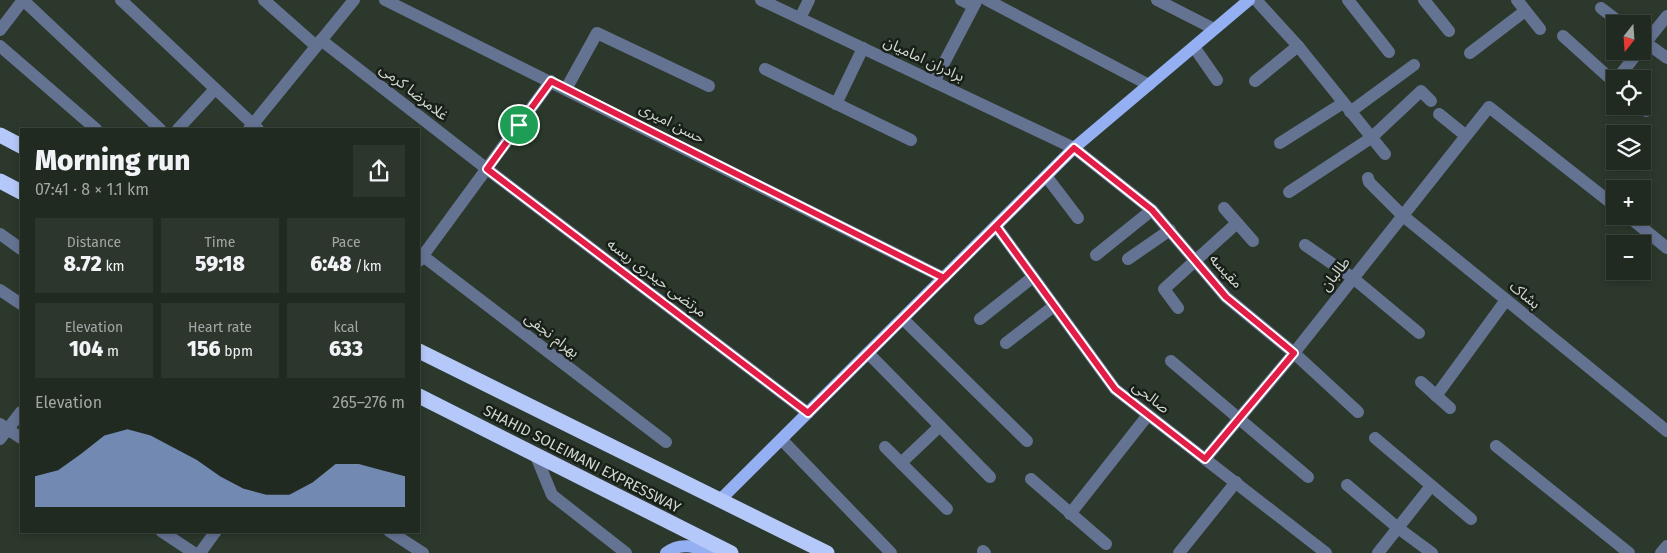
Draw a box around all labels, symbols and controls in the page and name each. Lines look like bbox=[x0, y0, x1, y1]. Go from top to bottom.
north arrow bbox=[1606, 15, 1651, 60]
map controls bbox=[1606, 15, 1651, 280]
street label: برادران امامیان bbox=[881, 32, 967, 86]
street label: غلامرضا کرمی bbox=[376, 60, 452, 125]
button: locate bbox=[1606, 70, 1651, 115]
street label: حسن امیری bbox=[636, 99, 708, 147]
pin bbox=[498, 104, 540, 146]
icon: arrive bbox=[505, 111, 533, 139]
button: layers bbox=[1606, 125, 1651, 170]
text: Morning run bbox=[35, 144, 190, 177]
button: share bbox=[353, 145, 405, 197]
text: 07:41 · 8 × 1.1 km bbox=[35, 180, 149, 199]
button: + bbox=[1606, 180, 1651, 225]
text: Distance bbox=[67, 234, 121, 251]
text: Time bbox=[205, 234, 235, 251]
text: Pace bbox=[331, 234, 361, 251]
street label: مرتضی حیدری ریسه bbox=[604, 235, 710, 321]
button: − bbox=[1606, 235, 1651, 280]
street label: مقیسه bbox=[1205, 250, 1247, 292]
text: 8.72 bbox=[63, 251, 102, 277]
text: 59:18 bbox=[195, 251, 245, 277]
text: 6:48 bbox=[310, 251, 352, 277]
street label: طالبان bbox=[1316, 253, 1354, 295]
text: km bbox=[102, 258, 125, 275]
text: /km bbox=[352, 258, 382, 275]
street label: بشاک bbox=[1506, 277, 1544, 313]
street label: بهرام نجفی bbox=[520, 309, 583, 363]
text: Elevation bbox=[65, 319, 123, 336]
text: Heart rate bbox=[188, 319, 252, 336]
text: kcal bbox=[333, 319, 359, 336]
text: 104 bbox=[69, 336, 103, 362]
text: 156 bbox=[187, 336, 221, 362]
text: 633 bbox=[329, 336, 363, 362]
text: m bbox=[103, 343, 119, 360]
text: bpm bbox=[221, 343, 253, 360]
street label: صالحی bbox=[1129, 377, 1173, 417]
text: Elevation bbox=[35, 393, 102, 412]
text: 265–276 m bbox=[332, 393, 405, 412]
street label: SHAHID SOLEIMANI EXPRESSWAY bbox=[480, 401, 684, 517]

